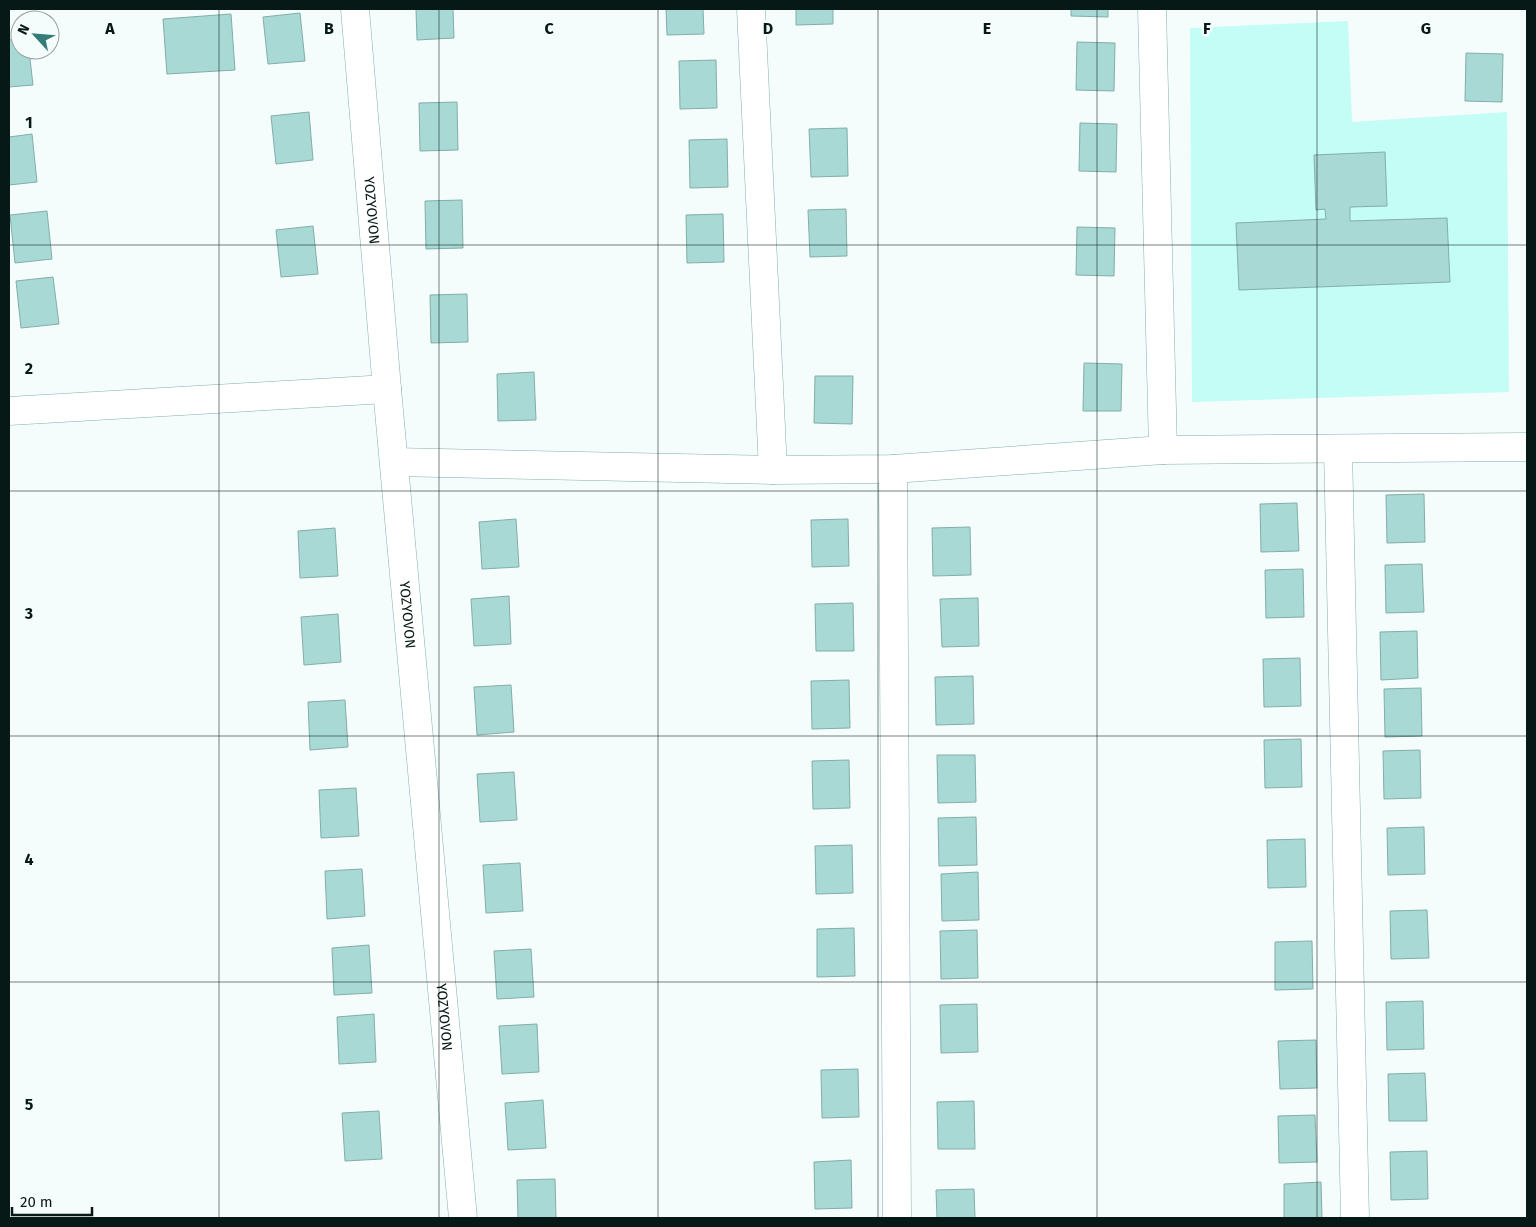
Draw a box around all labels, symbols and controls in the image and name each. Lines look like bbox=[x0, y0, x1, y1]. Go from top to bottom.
north arrow bbox=[10, 10, 60, 60]
text: A bbox=[104, 19, 115, 38]
text: B bbox=[324, 19, 334, 38]
text: C bbox=[544, 19, 554, 38]
text: D bbox=[763, 19, 773, 38]
text: E bbox=[983, 19, 991, 38]
text: F bbox=[1203, 19, 1211, 38]
text: G bbox=[1421, 19, 1431, 38]
text: N bbox=[14, 22, 33, 37]
text: 1 bbox=[25, 113, 33, 132]
street label: YOZYOVON bbox=[361, 176, 383, 245]
text: 2 bbox=[25, 359, 33, 378]
street label: YOZYOVON bbox=[396, 580, 419, 649]
text: 3 bbox=[24, 604, 33, 623]
text: 4 bbox=[24, 850, 34, 869]
street label: YOZYOVON bbox=[433, 982, 456, 1052]
text: 5 bbox=[25, 1095, 34, 1114]
scale bar bbox=[12, 1184, 92, 1216]
text: 20 m bbox=[20, 1193, 53, 1211]

